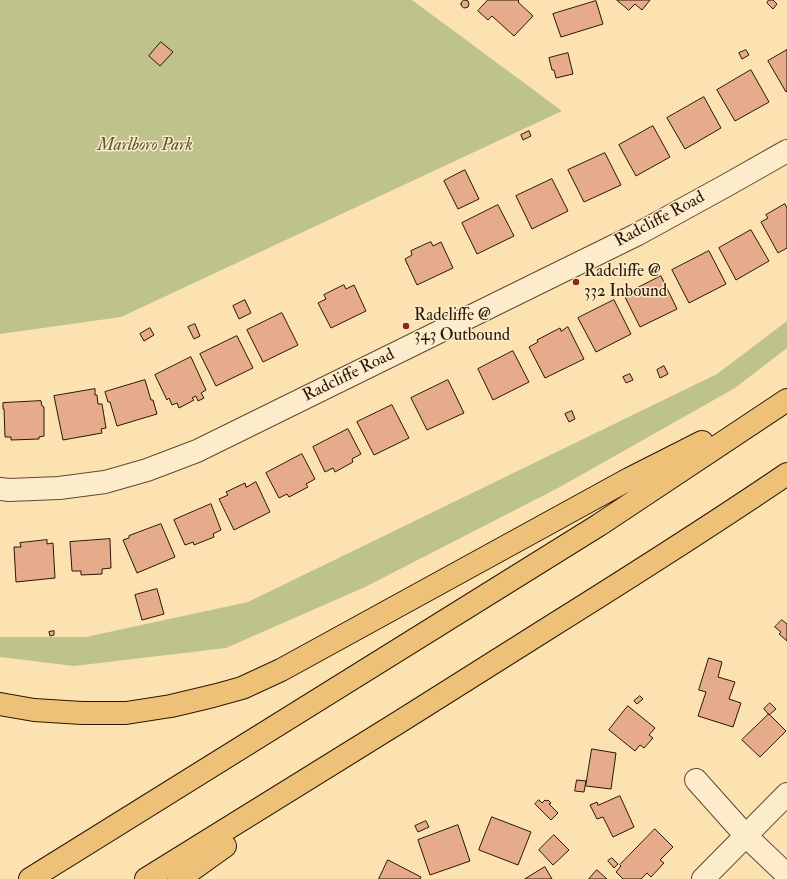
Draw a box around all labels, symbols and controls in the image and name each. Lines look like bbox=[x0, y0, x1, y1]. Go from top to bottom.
park label: Marlboro Park bbox=[98, 136, 192, 156]
street label: Radcliffe Road bbox=[611, 188, 709, 252]
place label: Radcliffe @ 332 Inbound bbox=[584, 262, 667, 302]
marker: Radcliffe @ 332 Inbound bbox=[571, 277, 581, 287]
place label: Radcliffe @ 343 Outbound bbox=[414, 306, 510, 346]
marker: Radcliffe @ 343 Outbound bbox=[401, 321, 411, 331]
street label: Radcliffe Road bbox=[300, 345, 398, 407]

